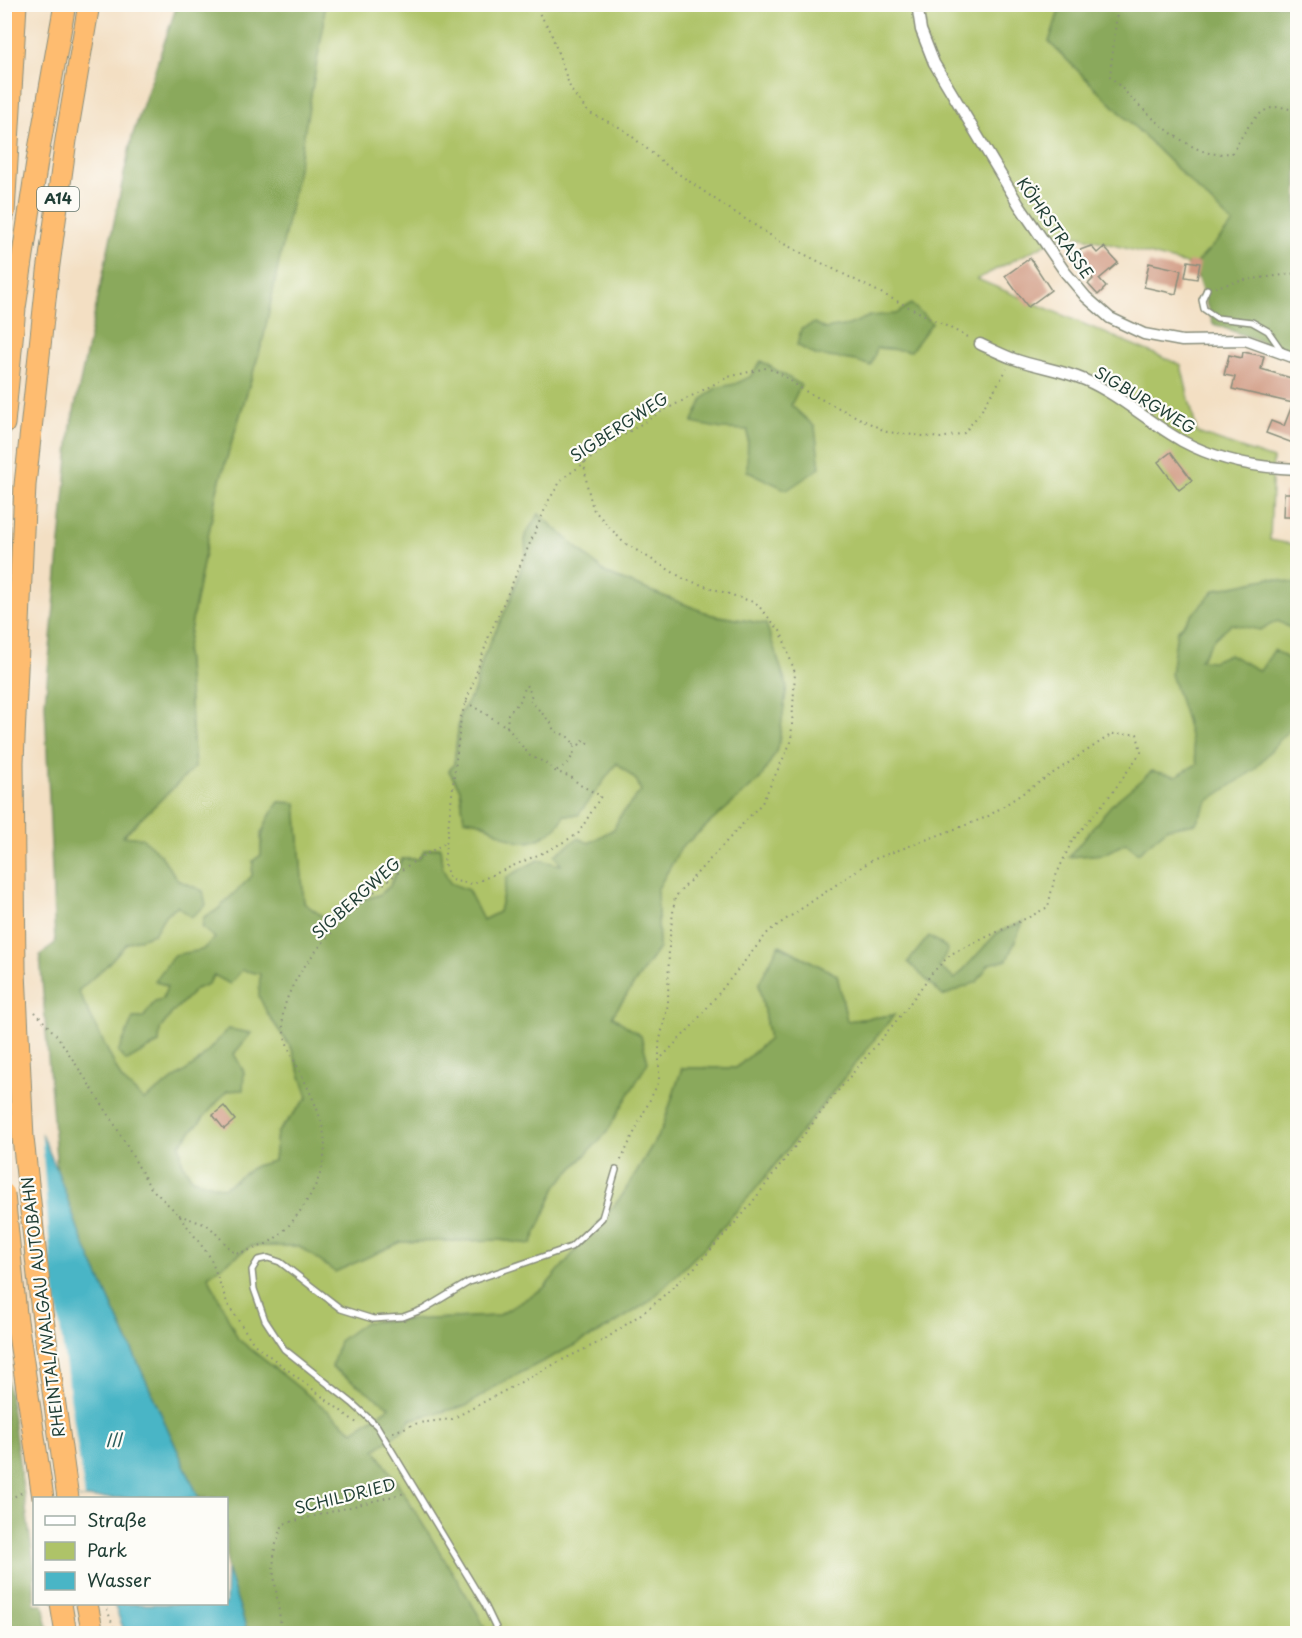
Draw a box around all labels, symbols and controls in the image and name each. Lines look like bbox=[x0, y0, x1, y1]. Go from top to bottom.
street label: KÖHRSTRASSE bbox=[1012, 172, 1100, 283]
road number: A14 bbox=[37, 187, 79, 211]
street label: SIGBURGWEG bbox=[1090, 359, 1201, 439]
street label: SIGBERGWEG bbox=[565, 385, 672, 467]
street label: SIGBERGWEG bbox=[306, 851, 405, 944]
street label: RHEINTAL/WALGAU AUTOBAHN bbox=[14, 1175, 70, 1439]
water label: Ill bbox=[105, 1426, 124, 1453]
street label: SCHILDRIED bbox=[292, 1471, 398, 1519]
legend bbox=[33, 1497, 228, 1605]
text: Straße bbox=[87, 1506, 147, 1533]
text: Park bbox=[87, 1536, 127, 1563]
text: Wasser bbox=[87, 1566, 152, 1593]

